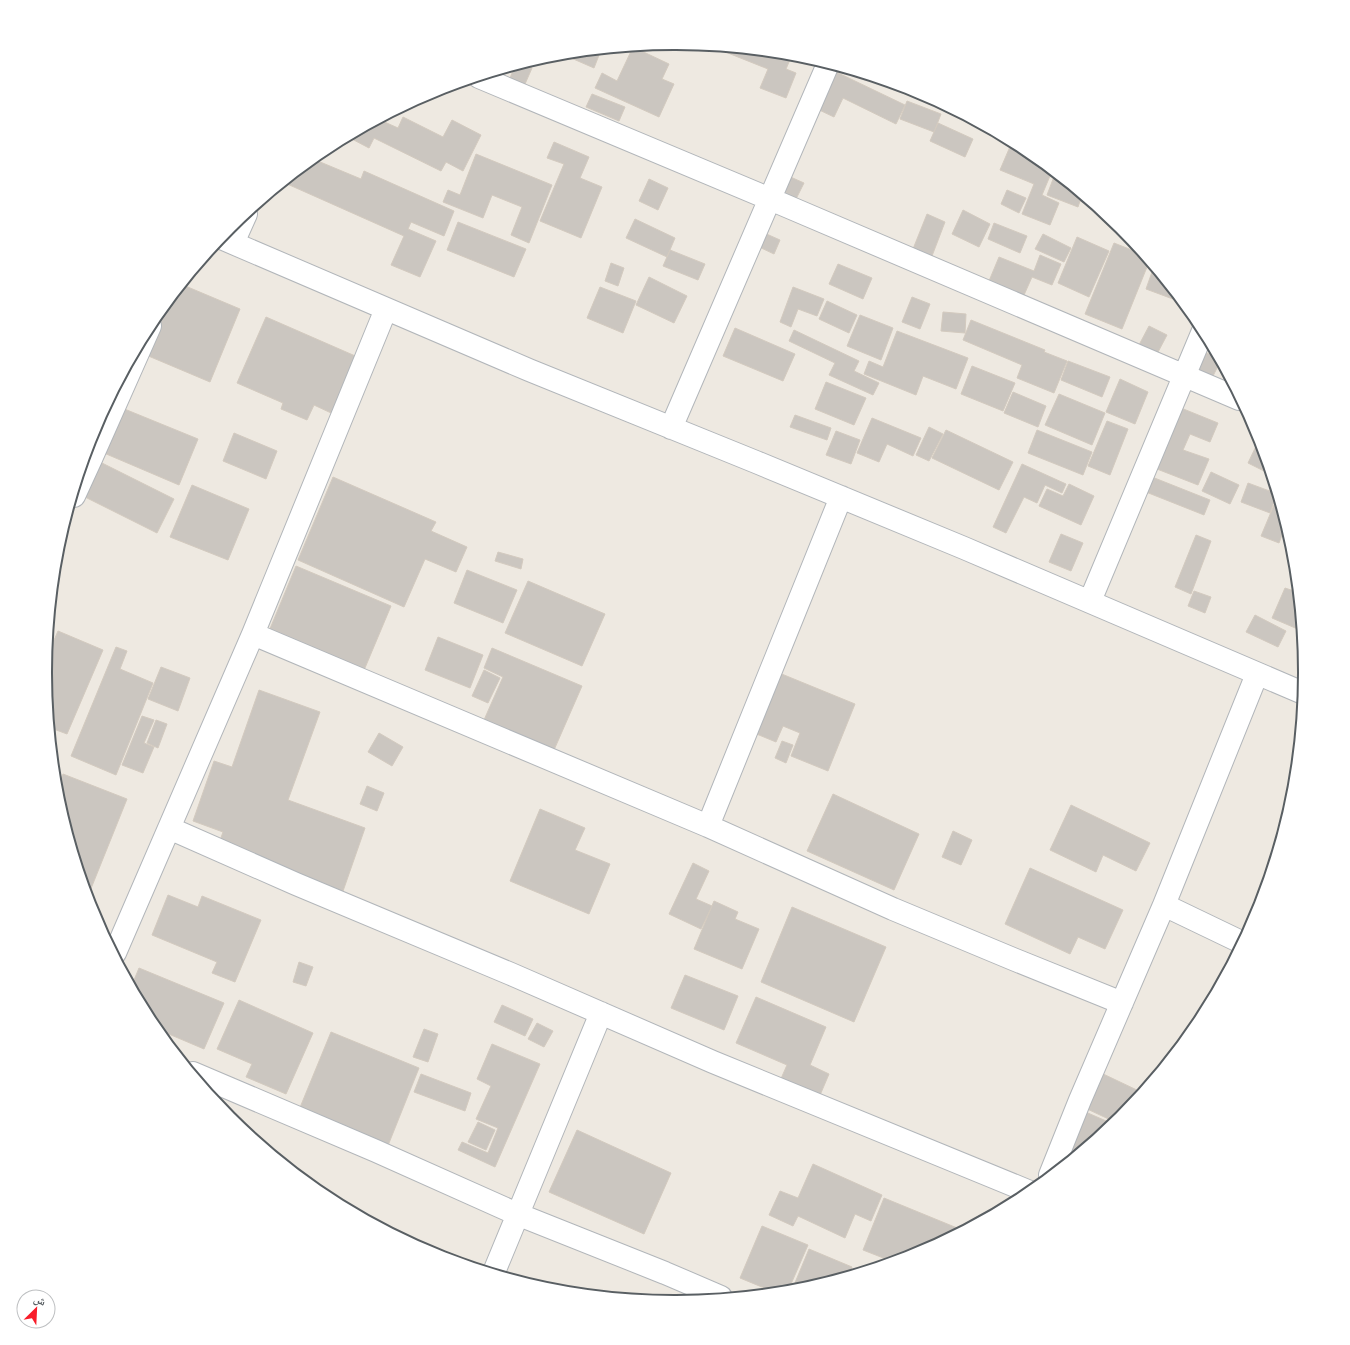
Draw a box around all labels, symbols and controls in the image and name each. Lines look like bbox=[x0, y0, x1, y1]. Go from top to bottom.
north arrow bbox=[16, 1289, 56, 1329]
text: ش bbox=[31, 1292, 48, 1310]

